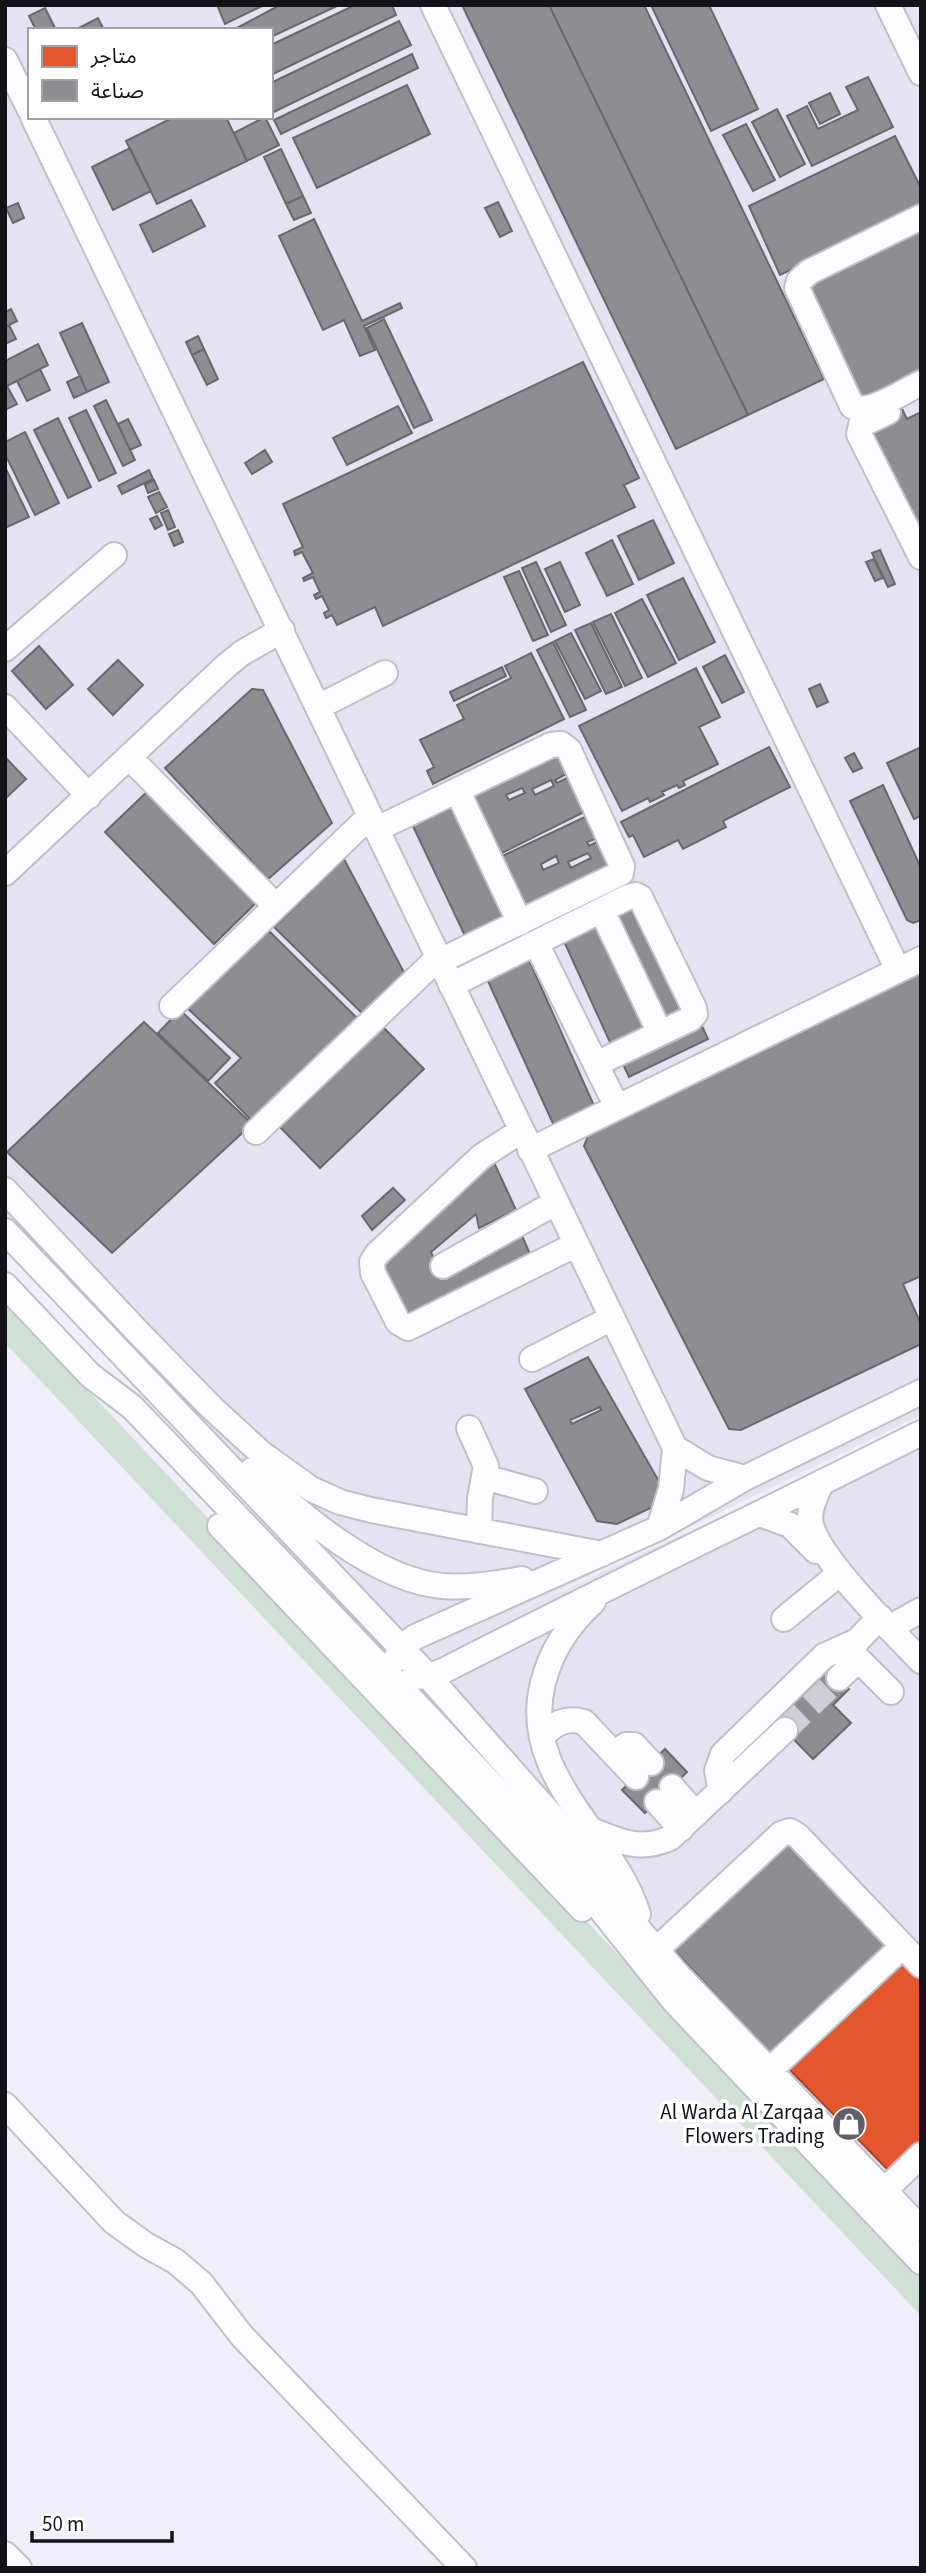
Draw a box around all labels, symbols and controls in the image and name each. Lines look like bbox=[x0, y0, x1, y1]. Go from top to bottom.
legend bbox=[28, 28, 273, 119]
text: متاجر bbox=[90, 41, 137, 71]
text: صناعة bbox=[91, 76, 144, 106]
place label: Al Warda Al Zarqaa Flowers Trading bbox=[660, 2097, 824, 2151]
shop icon: Al Warda Al Zarqaa Flowers Trading bbox=[830, 2105, 868, 2143]
scale bar bbox=[32, 2500, 172, 2544]
text: 50 m bbox=[42, 2509, 84, 2539]

